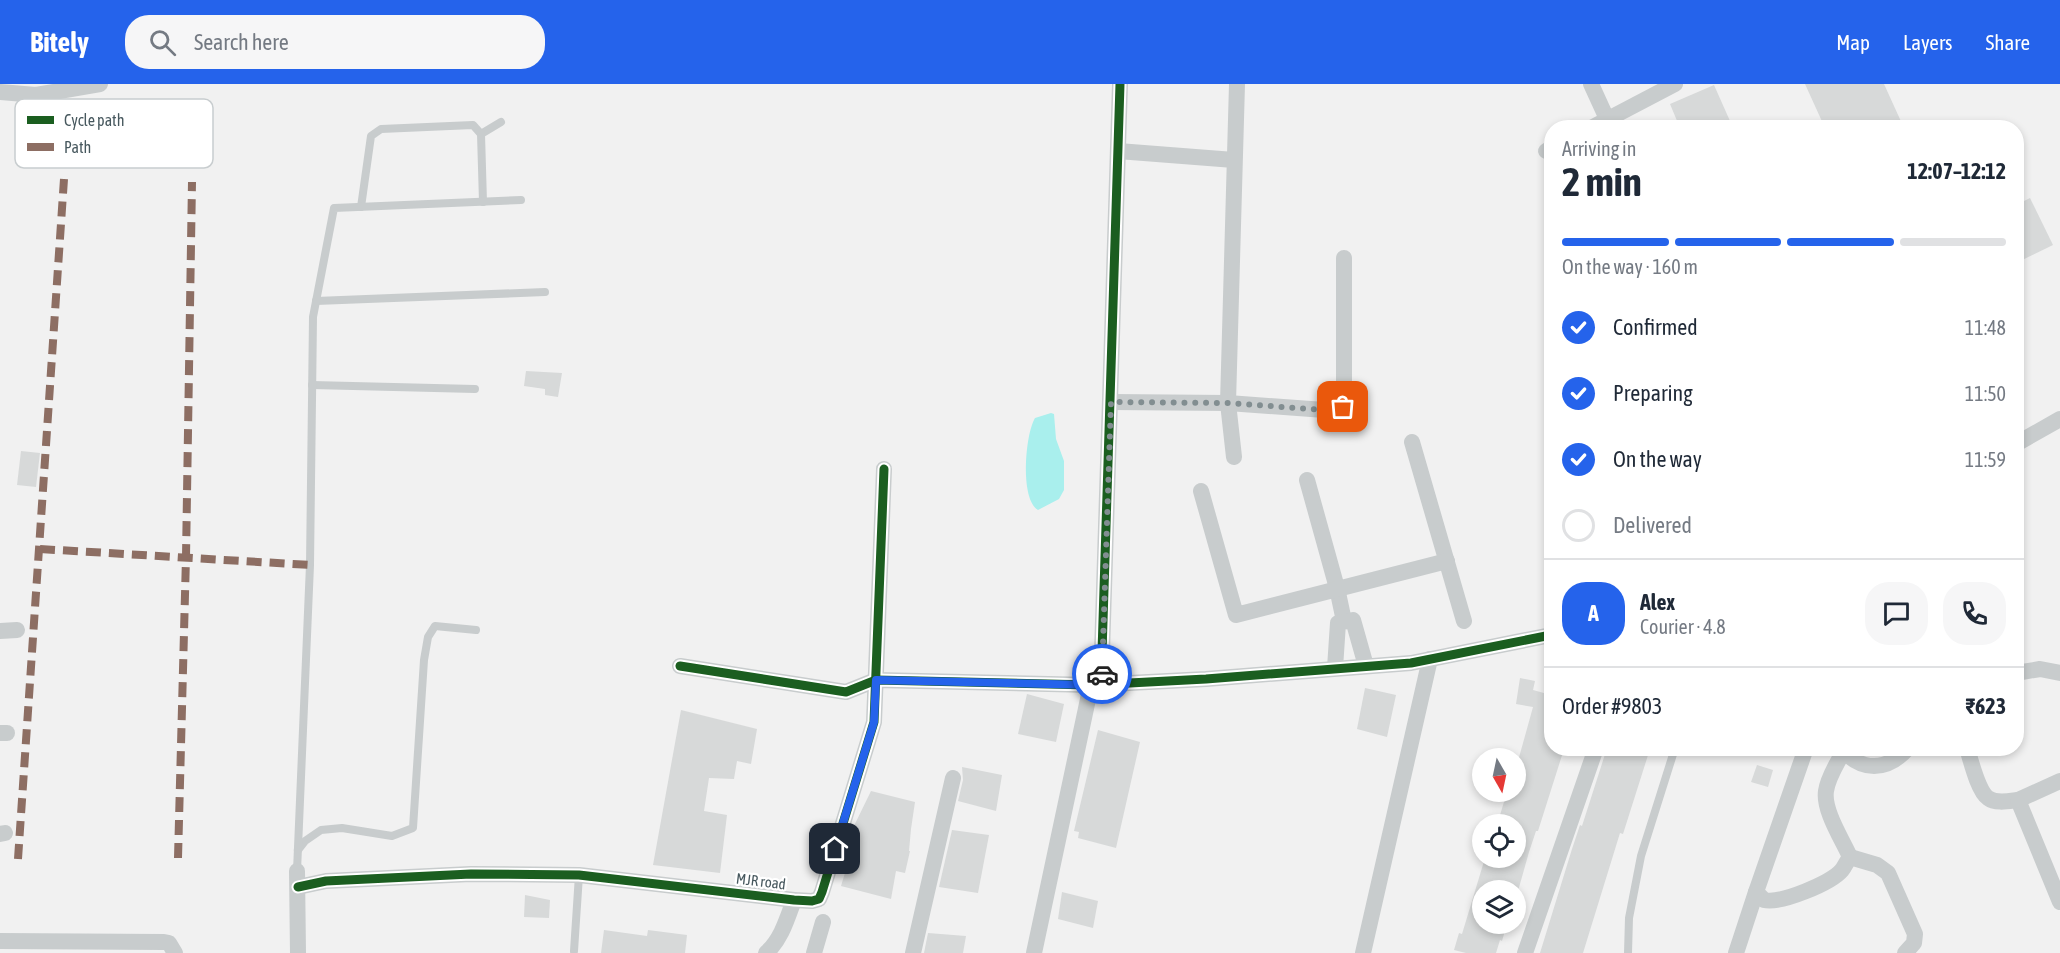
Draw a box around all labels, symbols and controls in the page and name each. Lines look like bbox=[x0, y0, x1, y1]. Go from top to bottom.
search box bbox=[125, 15, 545, 69]
text: Bitely bbox=[30, 26, 89, 58]
icon: search bbox=[146, 26, 179, 59]
text: Search here bbox=[194, 29, 289, 55]
text: Map bbox=[1836, 30, 1870, 54]
text: Layers bbox=[1903, 30, 1953, 54]
text: Share bbox=[1986, 30, 2030, 54]
legend bbox=[15, 99, 213, 168]
text: Cycle path bbox=[64, 111, 124, 130]
text: Arriving in bbox=[1562, 137, 1636, 160]
text: Path bbox=[64, 138, 91, 156]
text: 12:07–12:12 bbox=[1907, 158, 2006, 184]
text: 2 min bbox=[1562, 160, 1642, 204]
text: On the way · 160 m bbox=[1562, 255, 1698, 278]
icon: check bbox=[1562, 311, 1595, 344]
text: Confirmed bbox=[1613, 314, 1698, 340]
text: 11:48 bbox=[1965, 316, 2006, 339]
icon: check bbox=[1562, 377, 1595, 410]
text: Preparing bbox=[1613, 380, 1693, 406]
pin bbox=[1317, 381, 1368, 432]
text: 11:50 bbox=[1965, 382, 2006, 405]
icon: bag bbox=[1326, 390, 1359, 423]
icon: check bbox=[1562, 443, 1595, 476]
text: On the way bbox=[1613, 446, 1702, 472]
text: 11:59 bbox=[1965, 448, 2006, 471]
text: Delivered bbox=[1613, 512, 1692, 538]
button: chat bbox=[1865, 582, 1928, 645]
button: phone bbox=[1943, 582, 2006, 645]
text: Alex bbox=[1640, 589, 1675, 615]
text: A bbox=[1588, 600, 1599, 626]
text: Courier · 4.8 bbox=[1640, 615, 1726, 638]
courier bbox=[1072, 644, 1132, 704]
icon: car bbox=[1086, 658, 1119, 691]
text: Order #9803 bbox=[1562, 693, 1662, 719]
text: ₹623 bbox=[1966, 693, 2006, 719]
north arrow bbox=[1472, 748, 1526, 802]
map controls bbox=[1472, 748, 1526, 934]
button: locate bbox=[1472, 814, 1526, 868]
pin bbox=[809, 823, 860, 874]
icon: home bbox=[818, 832, 851, 865]
street label: MJR road bbox=[735, 870, 787, 892]
button: layers bbox=[1472, 880, 1526, 934]

